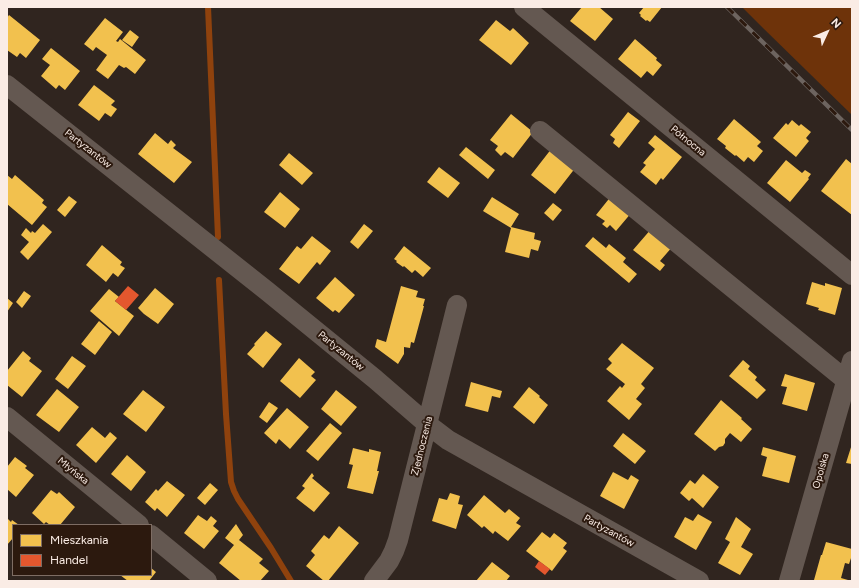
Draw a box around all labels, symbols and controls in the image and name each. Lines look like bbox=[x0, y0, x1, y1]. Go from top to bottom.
north arrow bbox=[807, 12, 847, 52]
text: N bbox=[828, 16, 844, 31]
street label: Północna bbox=[668, 123, 708, 159]
street label: Partyzantów bbox=[62, 127, 114, 171]
street label: Partyzantów bbox=[315, 329, 367, 373]
street label: Zjednoczenia bbox=[409, 415, 435, 477]
street label: Opolska bbox=[810, 452, 832, 490]
street label: Młyńska bbox=[55, 455, 91, 487]
street label: Partyzantów bbox=[582, 512, 636, 550]
legend bbox=[12, 524, 152, 576]
text: Mieszkania bbox=[50, 533, 108, 547]
text: Handel bbox=[50, 553, 88, 567]

